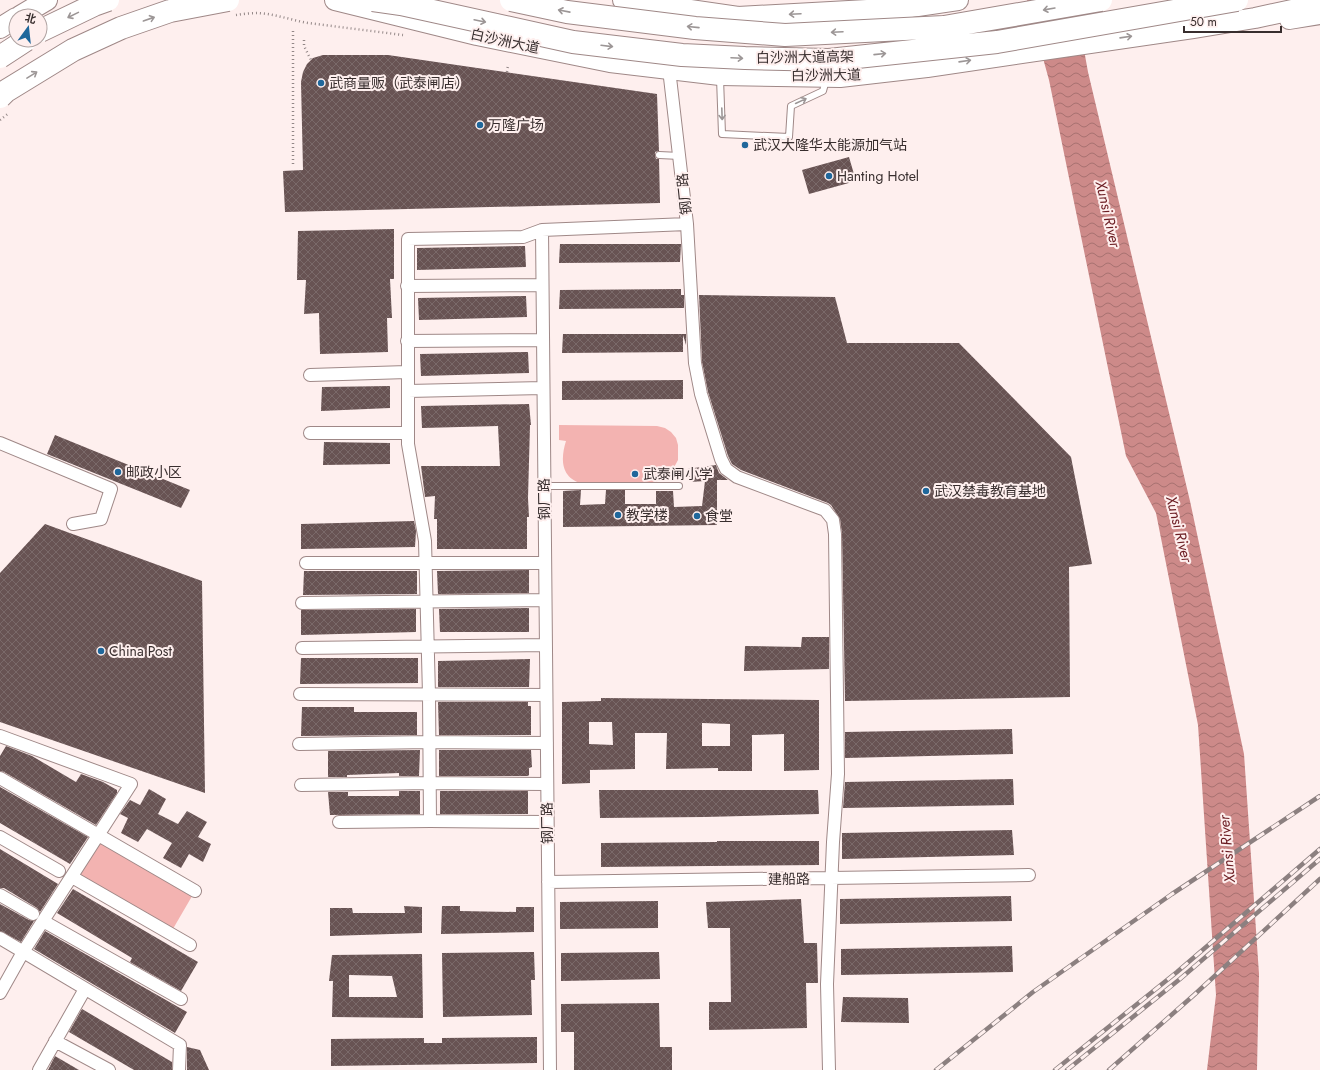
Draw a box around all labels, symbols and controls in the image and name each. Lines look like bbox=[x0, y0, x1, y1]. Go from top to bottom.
one-way arrow bbox=[1043, 5, 1056, 13]
one-way arrow bbox=[558, 7, 571, 15]
north arrow bbox=[8, 8, 48, 48]
scale bar bbox=[1184, 8, 1281, 34]
text: 北 bbox=[23, 9, 38, 27]
one-way arrow bbox=[789, 10, 802, 18]
one-way arrow bbox=[68, 12, 80, 19]
text: 50 m bbox=[1190, 13, 1217, 31]
one-way arrow bbox=[143, 14, 155, 22]
one-way arrow bbox=[473, 18, 486, 26]
street label: 白沙洲大道 bbox=[469, 24, 541, 58]
one-way arrow bbox=[687, 24, 700, 31]
one-way arrow bbox=[831, 28, 844, 36]
one-way arrow bbox=[1119, 33, 1132, 41]
one-way arrow bbox=[600, 42, 613, 50]
street label: 白沙洲大道高架 bbox=[756, 46, 854, 68]
one-way arrow bbox=[873, 51, 886, 58]
one-way arrow bbox=[730, 54, 743, 62]
one-way arrow bbox=[958, 57, 971, 65]
street label: 白沙洲大道 bbox=[791, 64, 861, 86]
one-way arrow bbox=[26, 71, 37, 79]
place label: 武商量贩（武泰闸店） bbox=[329, 73, 469, 93]
marker: 武商量贩（武泰闸店） bbox=[316, 78, 326, 88]
one-way arrow bbox=[795, 97, 807, 104]
one-way arrow bbox=[718, 107, 725, 120]
place label: 万隆广场 bbox=[488, 115, 544, 135]
marker: 万隆广场 bbox=[475, 120, 485, 130]
place label: 武汉大隆华太能源加气站 bbox=[753, 135, 907, 155]
marker: 武汉大隆华太能源加气站 bbox=[740, 140, 750, 150]
place label: Hanting Hotel bbox=[837, 166, 919, 186]
marker: Hanting Hotel bbox=[824, 171, 834, 181]
street label: 钢厂路 bbox=[672, 172, 696, 216]
water label: Xunsi River bbox=[1089, 178, 1127, 250]
place label: 邮政小区 bbox=[126, 462, 182, 482]
place label: 武泰闸小学 bbox=[643, 464, 713, 484]
marker: 邮政小区 bbox=[113, 467, 123, 477]
marker: 武泰闸小学 bbox=[630, 469, 640, 479]
street label: 钢厂路 bbox=[534, 478, 554, 520]
place label: 武汉禁毒教育基地 bbox=[934, 481, 1046, 501]
marker: 武汉禁毒教育基地 bbox=[921, 486, 931, 496]
water label: Xunsi River bbox=[1160, 493, 1198, 565]
place label: 教学楼 bbox=[626, 505, 668, 525]
place label: 食堂 bbox=[705, 506, 733, 526]
marker: 教学楼 bbox=[613, 510, 623, 520]
marker: 食堂 bbox=[692, 511, 702, 521]
place label: China Post bbox=[109, 641, 172, 661]
marker: China Post bbox=[96, 646, 106, 656]
street label: 钢厂路 bbox=[537, 802, 557, 844]
water label: Xunsi River bbox=[1213, 813, 1241, 885]
street label: 建船路 bbox=[768, 869, 810, 889]

